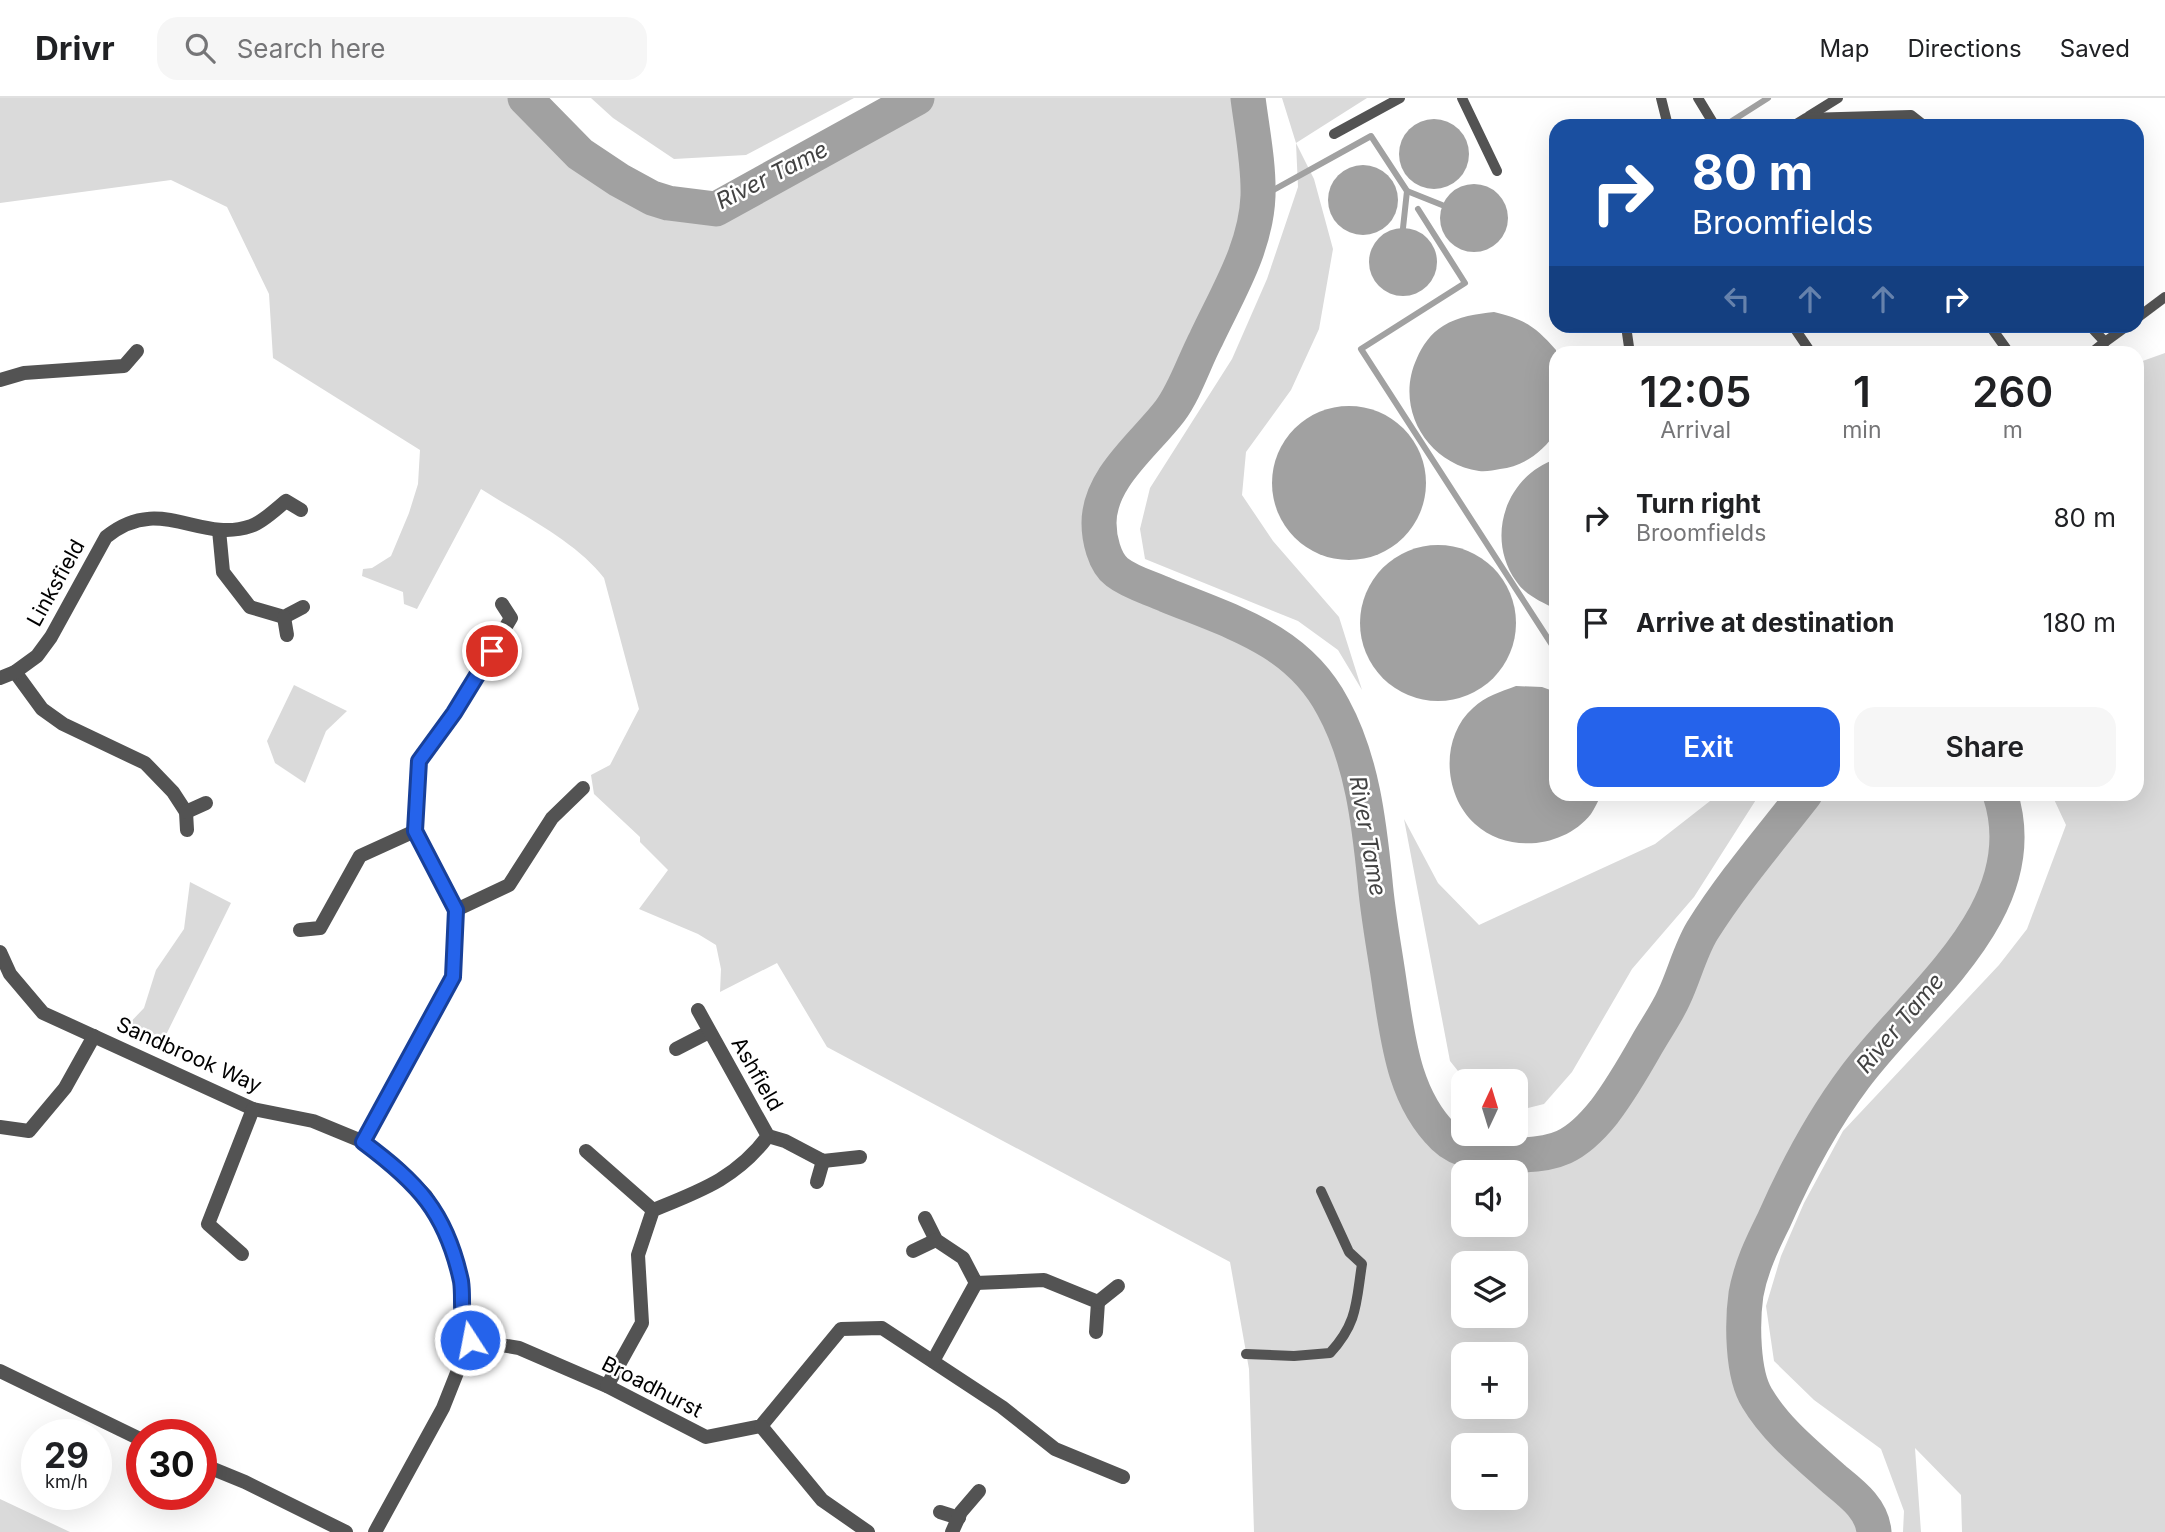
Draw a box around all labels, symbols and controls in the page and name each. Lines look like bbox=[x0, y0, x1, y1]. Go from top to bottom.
search box bbox=[157, 17, 647, 80]
text: Drivr bbox=[35, 28, 115, 68]
icon: search bbox=[181, 29, 219, 67]
text: Search here bbox=[237, 33, 385, 64]
text: Map bbox=[1820, 34, 1869, 63]
text: Directions bbox=[1907, 34, 2022, 63]
text: Saved bbox=[2060, 34, 2130, 63]
water label: River Tame bbox=[711, 135, 833, 215]
text: 80 m bbox=[1692, 143, 1813, 202]
icon: right bbox=[1577, 147, 1668, 238]
text: Broomfields bbox=[1692, 203, 1873, 242]
icon: left bbox=[1718, 280, 1756, 318]
icon: ahead bbox=[1791, 280, 1829, 318]
icon: ahead bbox=[1864, 280, 1902, 318]
icon: right bbox=[1937, 280, 1975, 318]
text: 12:05 bbox=[1640, 366, 1751, 417]
text: 1 bbox=[1853, 366, 1871, 417]
text: 260 bbox=[1972, 366, 2053, 417]
text: Arrival bbox=[1660, 416, 1731, 444]
text: min bbox=[1842, 416, 1881, 444]
text: m bbox=[2003, 416, 2023, 444]
text: Turn right bbox=[1636, 488, 1761, 519]
icon: right bbox=[1577, 499, 1615, 537]
text: 80 m bbox=[2053, 502, 2116, 533]
text: Broomfields bbox=[1636, 519, 1766, 547]
street label: Linksfield bbox=[22, 535, 90, 630]
icon: arrive bbox=[1577, 604, 1615, 642]
text: Arrive at destination bbox=[1636, 607, 1895, 638]
text: 180 m bbox=[2043, 607, 2116, 638]
pin bbox=[462, 621, 522, 681]
icon: arrive bbox=[473, 632, 511, 670]
button: Exit bbox=[1577, 707, 1840, 787]
button: Share bbox=[1854, 707, 2116, 787]
water label: River Tame bbox=[1344, 774, 1392, 898]
water label: River Tame bbox=[1850, 967, 1950, 1079]
street label: Sandbrook Way bbox=[113, 1011, 266, 1098]
street label: Ashfield bbox=[726, 1032, 789, 1115]
north arrow bbox=[1451, 1069, 1528, 1146]
map controls bbox=[1451, 1069, 1528, 1510]
button: sound bbox=[1451, 1160, 1528, 1237]
button: layers bbox=[1451, 1251, 1528, 1328]
position arrow bbox=[433, 1303, 507, 1377]
button: + bbox=[1451, 1342, 1528, 1419]
street label: Broadhurst bbox=[598, 1351, 707, 1423]
speed limit sign: 30 bbox=[126, 1419, 217, 1510]
button: − bbox=[1451, 1433, 1528, 1510]
text: 29 bbox=[44, 1434, 89, 1476]
text: km/h bbox=[45, 1471, 88, 1492]

